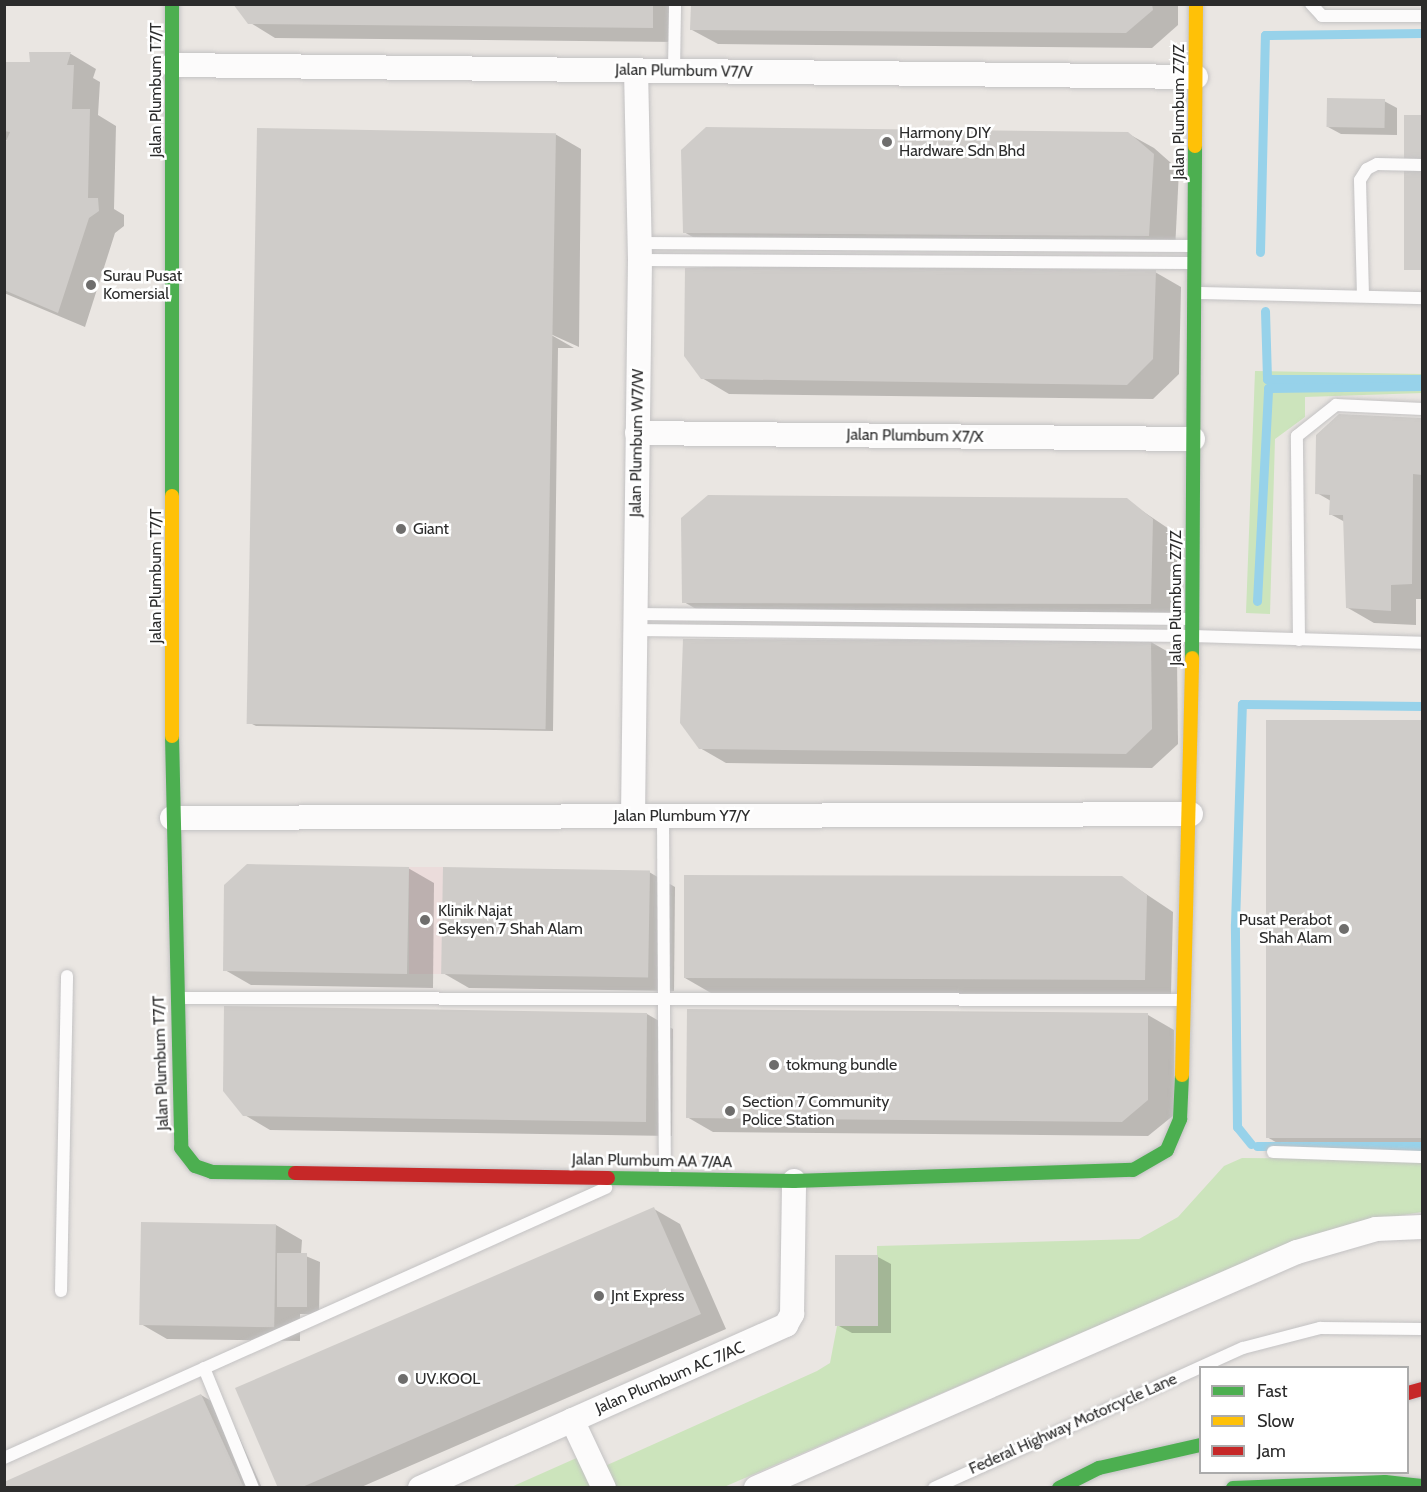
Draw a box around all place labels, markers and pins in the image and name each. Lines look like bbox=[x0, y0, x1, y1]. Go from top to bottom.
place label: Harmony DIY Hardware Sdn Bhd bbox=[899, 123, 1025, 161]
marker: Harmony DIY Hardware Sdn Bhd bbox=[880, 135, 894, 149]
place label: Surau Pusat Komersial bbox=[103, 266, 182, 304]
marker: Surau Pusat Komersial bbox=[84, 278, 98, 292]
place label: Giant bbox=[413, 519, 449, 539]
marker: Giant bbox=[394, 522, 408, 536]
place label: Klinik Najat Seksyen 7 Shah Alam bbox=[438, 901, 583, 939]
place label: Pusat Perabot Shah Alam bbox=[1239, 910, 1332, 948]
marker: Klinik Najat Seksyen 7 Shah Alam bbox=[416, 911, 434, 929]
marker: Pusat Perabot Shah Alam bbox=[1337, 922, 1351, 936]
place label: tokmung bundle bbox=[786, 1055, 897, 1075]
marker: tokmung bundle bbox=[767, 1058, 781, 1072]
place label: Section 7 Community Police Station bbox=[742, 1092, 889, 1130]
marker: Section 7 Community Police Station bbox=[723, 1104, 737, 1118]
place label: Jnt Express bbox=[611, 1286, 684, 1306]
marker: Jnt Express bbox=[592, 1289, 606, 1303]
place label: UV.KOOL bbox=[415, 1369, 480, 1389]
marker: UV.KOOL bbox=[396, 1372, 410, 1386]

